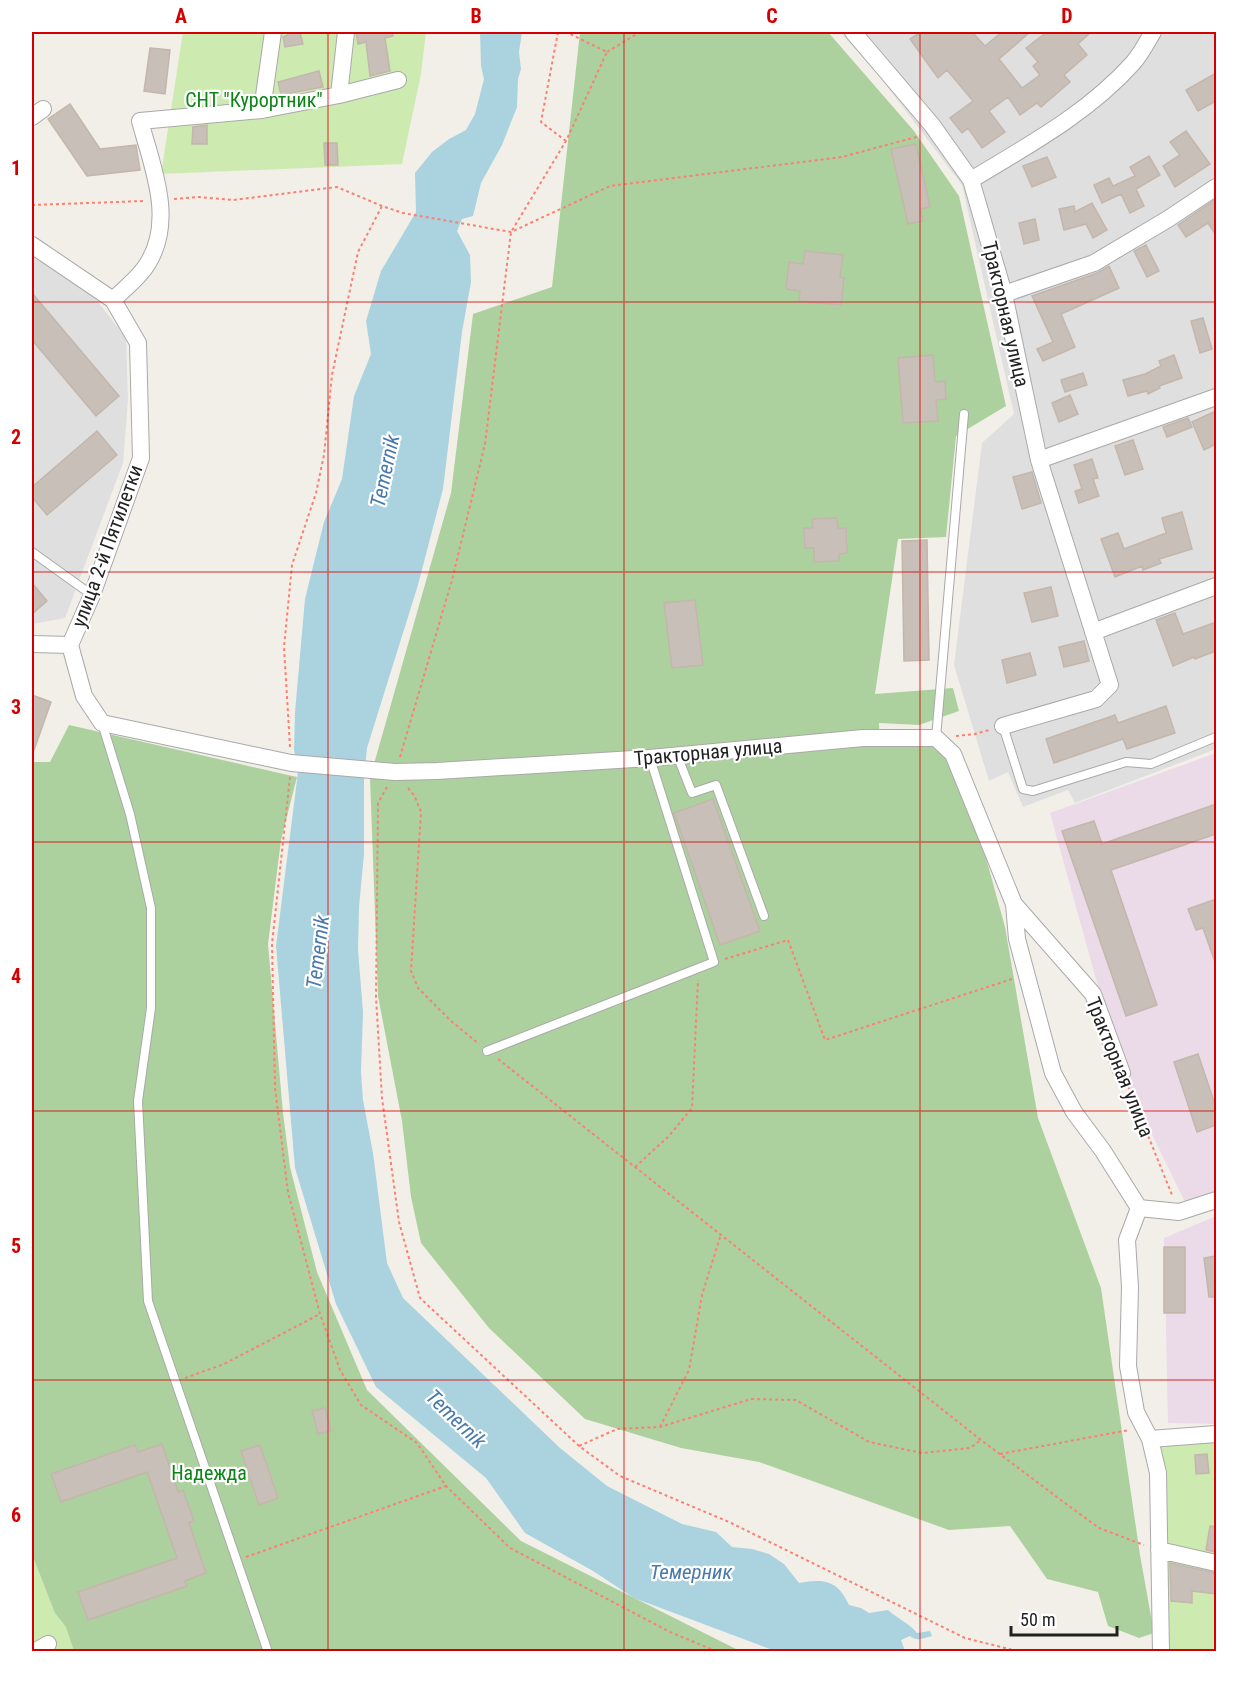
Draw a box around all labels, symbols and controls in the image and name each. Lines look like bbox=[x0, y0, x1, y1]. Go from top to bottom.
text: A bbox=[175, 4, 187, 28]
text: B bbox=[470, 4, 482, 28]
text: C bbox=[766, 4, 778, 28]
text: D bbox=[1061, 4, 1073, 28]
park label: СНТ "Курортник" bbox=[185, 88, 323, 112]
text: 1 bbox=[11, 156, 21, 180]
street label: Тракторная улица bbox=[978, 239, 1034, 389]
text: 2 bbox=[11, 425, 21, 449]
water label: Temernik bbox=[366, 432, 405, 510]
street label: улица 2-й Пятилетки bbox=[66, 461, 148, 631]
text: 3 bbox=[11, 695, 21, 719]
street label: Тракторная улица bbox=[633, 734, 783, 770]
water label: Temernik bbox=[302, 913, 335, 990]
text: 4 bbox=[11, 964, 21, 988]
street label: Тракторная улица bbox=[1081, 994, 1159, 1140]
text: 5 bbox=[11, 1234, 21, 1258]
water label: Temernik bbox=[421, 1385, 492, 1454]
park label: Надежда bbox=[171, 1461, 247, 1485]
text: 6 bbox=[11, 1503, 21, 1527]
water label: Темерник bbox=[650, 1560, 733, 1584]
scale bar bbox=[1011, 1599, 1118, 1637]
text: 50 m bbox=[1020, 1609, 1055, 1630]

